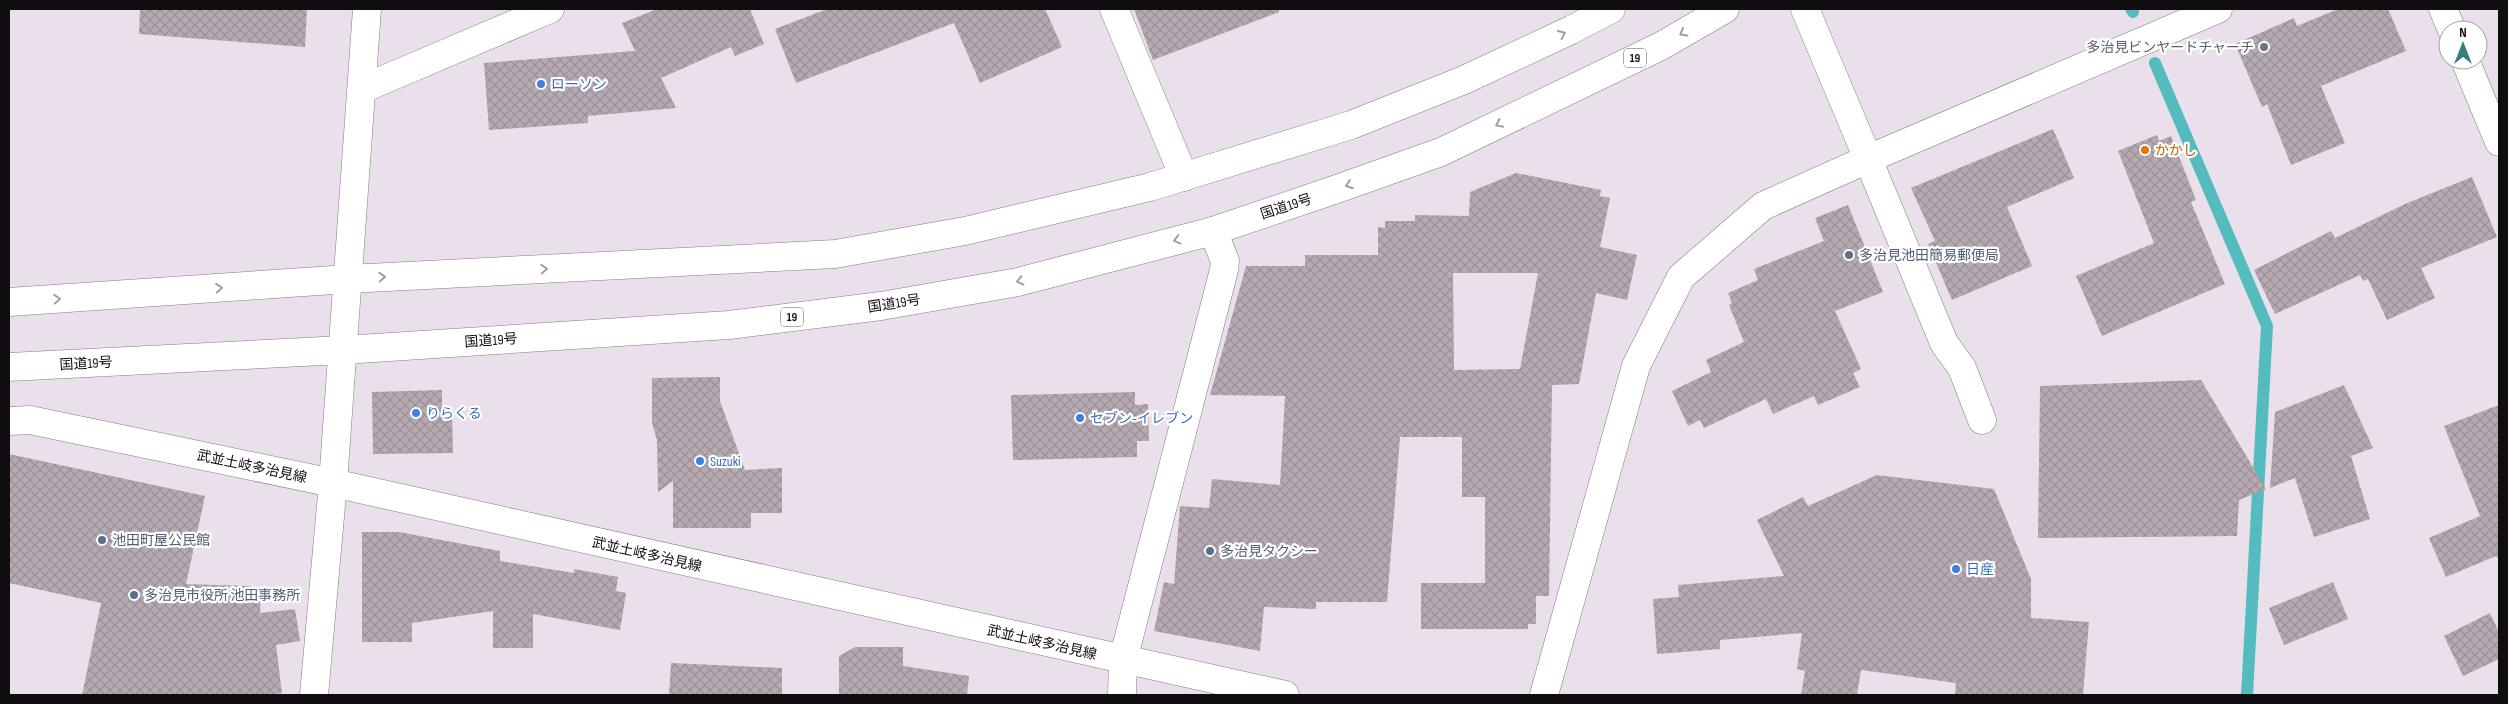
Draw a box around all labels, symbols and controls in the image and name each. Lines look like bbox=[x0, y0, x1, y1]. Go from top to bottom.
north arrow bbox=[2438, 20, 2488, 70]
text: N bbox=[2459, 24, 2467, 41]
one-way arrow bbox=[1680, 27, 1689, 37]
one-way arrow bbox=[1557, 30, 1566, 41]
place label: 多治見ビンヤードチャーチ bbox=[2086, 39, 2254, 56]
marker: 多治見ビンヤードチャーチ bbox=[2258, 41, 2270, 53]
road number: 19 bbox=[1624, 48, 1646, 68]
place label: ローソン bbox=[551, 76, 607, 93]
marker: ローソン bbox=[535, 78, 547, 90]
one-way arrow bbox=[1495, 118, 1504, 128]
place label: かかし bbox=[2155, 142, 2197, 159]
marker: かかし bbox=[2139, 144, 2151, 156]
one-way arrow bbox=[1345, 179, 1354, 189]
street label: 国道19号 bbox=[1258, 190, 1314, 223]
one-way arrow bbox=[1173, 234, 1182, 245]
place label: 多治見池田簡易郵便局 bbox=[1859, 247, 1999, 264]
marker: 多治見池田簡易郵便局 bbox=[1843, 249, 1855, 261]
one-way arrow bbox=[540, 264, 548, 274]
one-way arrow bbox=[378, 272, 386, 283]
one-way arrow bbox=[1016, 275, 1025, 286]
one-way arrow bbox=[216, 282, 224, 293]
street label: 国道19号 bbox=[867, 291, 922, 316]
one-way arrow bbox=[54, 294, 62, 305]
road number: 19 bbox=[781, 308, 803, 326]
street label: 国道19号 bbox=[464, 330, 518, 351]
street label: 国道19号 bbox=[59, 354, 113, 373]
place label: りらくる bbox=[426, 405, 482, 422]
marker: りらくる bbox=[410, 407, 422, 419]
place label: セブン-イレブン bbox=[1090, 410, 1193, 427]
marker: セブン-イレブン bbox=[1074, 412, 1086, 424]
street label: 武並土岐多治見線 bbox=[195, 447, 308, 486]
place label: Suzuki bbox=[710, 453, 741, 470]
marker: Suzuki bbox=[694, 455, 706, 467]
place label: 池田町屋公民館 bbox=[112, 532, 210, 549]
marker: 池田町屋公民館 bbox=[96, 534, 108, 546]
street label: 武並土岐多治見線 bbox=[590, 534, 703, 575]
place label: 多治見タクシー bbox=[1220, 543, 1318, 560]
marker: 多治見タクシー bbox=[1204, 545, 1216, 557]
place label: 日産 bbox=[1966, 561, 1994, 578]
marker: 日産 bbox=[1950, 563, 1962, 575]
place label: 多治見市役所 池田事務所 bbox=[144, 587, 300, 604]
marker: 多治見市役所 池田事務所 bbox=[128, 589, 140, 601]
street label: 武並土岐多治見線 bbox=[985, 622, 1098, 663]

